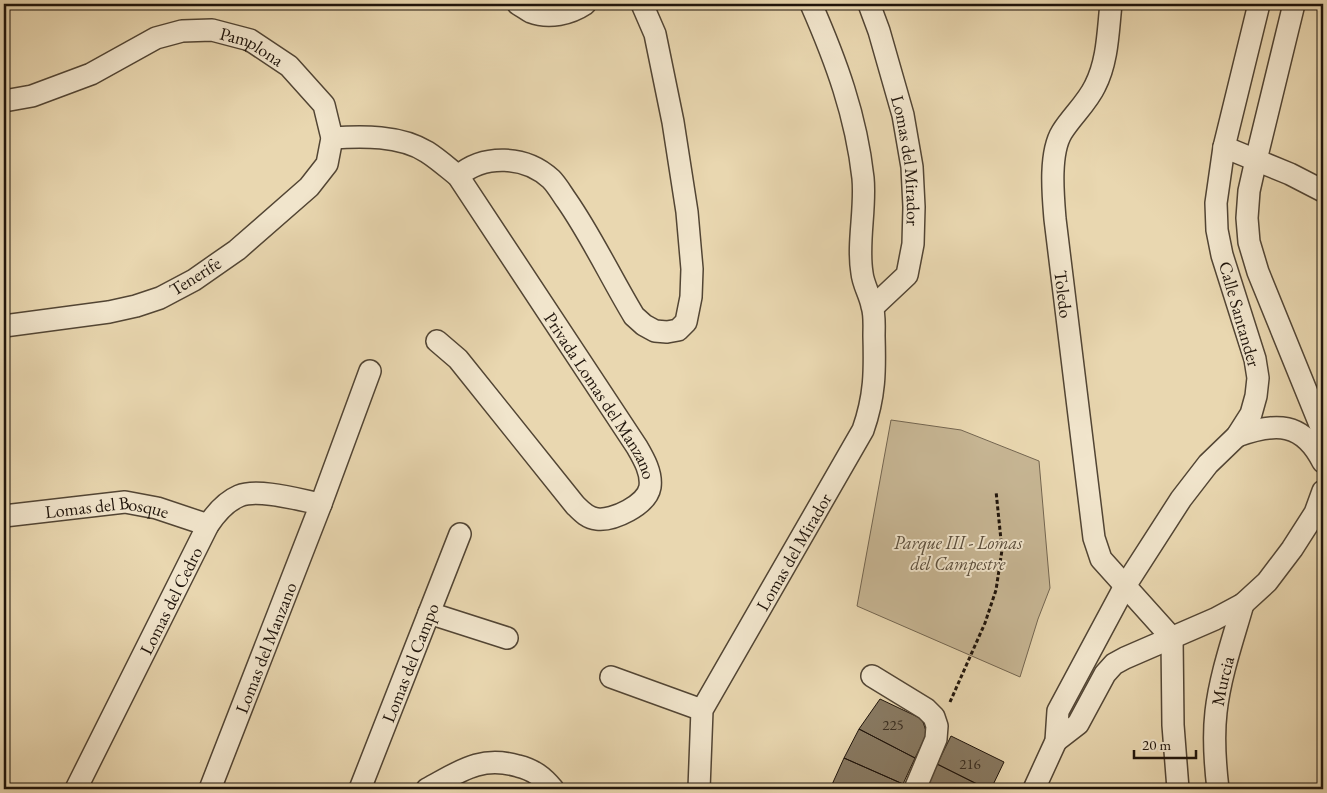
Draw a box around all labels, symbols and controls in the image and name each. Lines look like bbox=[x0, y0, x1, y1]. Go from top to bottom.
street label: Pamplona bbox=[217, 21, 289, 71]
street label: Lomas del Mirador bbox=[886, 92, 926, 226]
street label: Tenerife bbox=[165, 251, 225, 301]
street label: Calle Santander bbox=[1214, 259, 1266, 369]
street label: Toledo bbox=[1050, 269, 1079, 320]
street label: Privada Lomas del Manzano bbox=[539, 307, 662, 481]
street label: Lomas del Mirador bbox=[750, 488, 836, 614]
street label: Lomas del Bosque bbox=[44, 490, 172, 523]
park label: Parque III - Lomas del Campestre bbox=[894, 531, 1023, 576]
street label: Lomas del Cedro bbox=[134, 542, 207, 658]
street label: Lomas del Manzano bbox=[229, 578, 301, 716]
street label: Lomas del Campo bbox=[376, 599, 443, 725]
street label: Murcia bbox=[1205, 652, 1239, 708]
house number: 225 bbox=[882, 715, 904, 734]
scale bar bbox=[1134, 728, 1197, 760]
text: 20 m bbox=[1142, 735, 1171, 754]
house number: 216 bbox=[959, 754, 981, 773]

